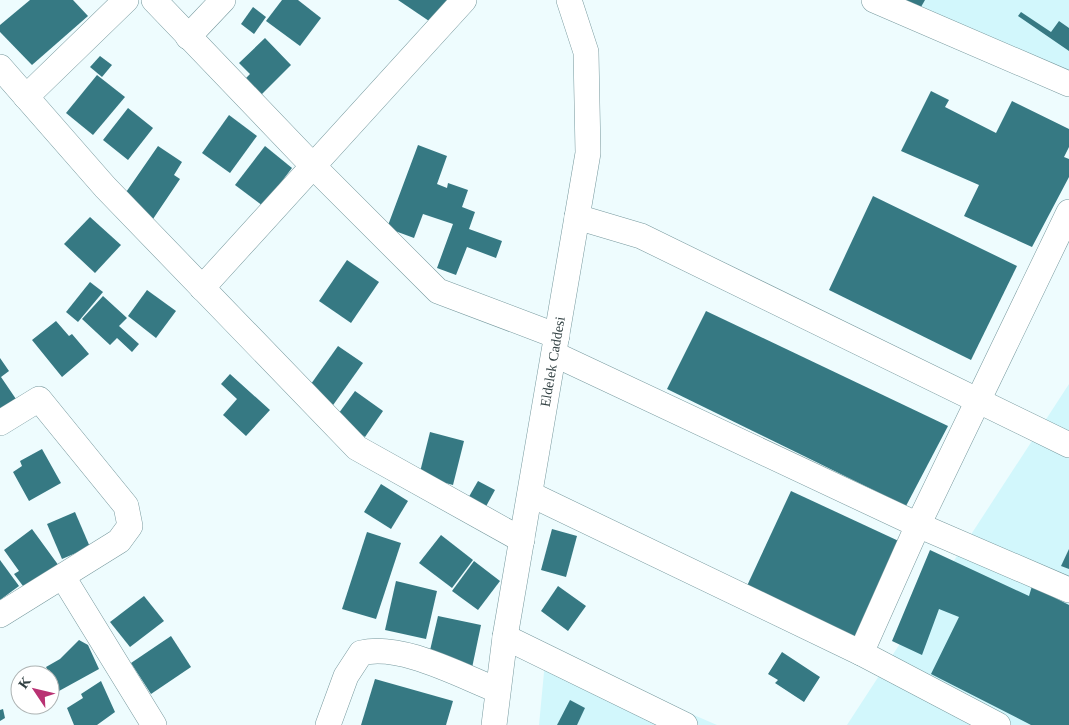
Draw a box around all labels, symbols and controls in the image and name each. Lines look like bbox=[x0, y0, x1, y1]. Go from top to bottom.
street label: Eldelek Caddesi bbox=[537, 315, 567, 408]
north arrow bbox=[10, 665, 60, 715]
text: K bbox=[15, 674, 34, 692]

